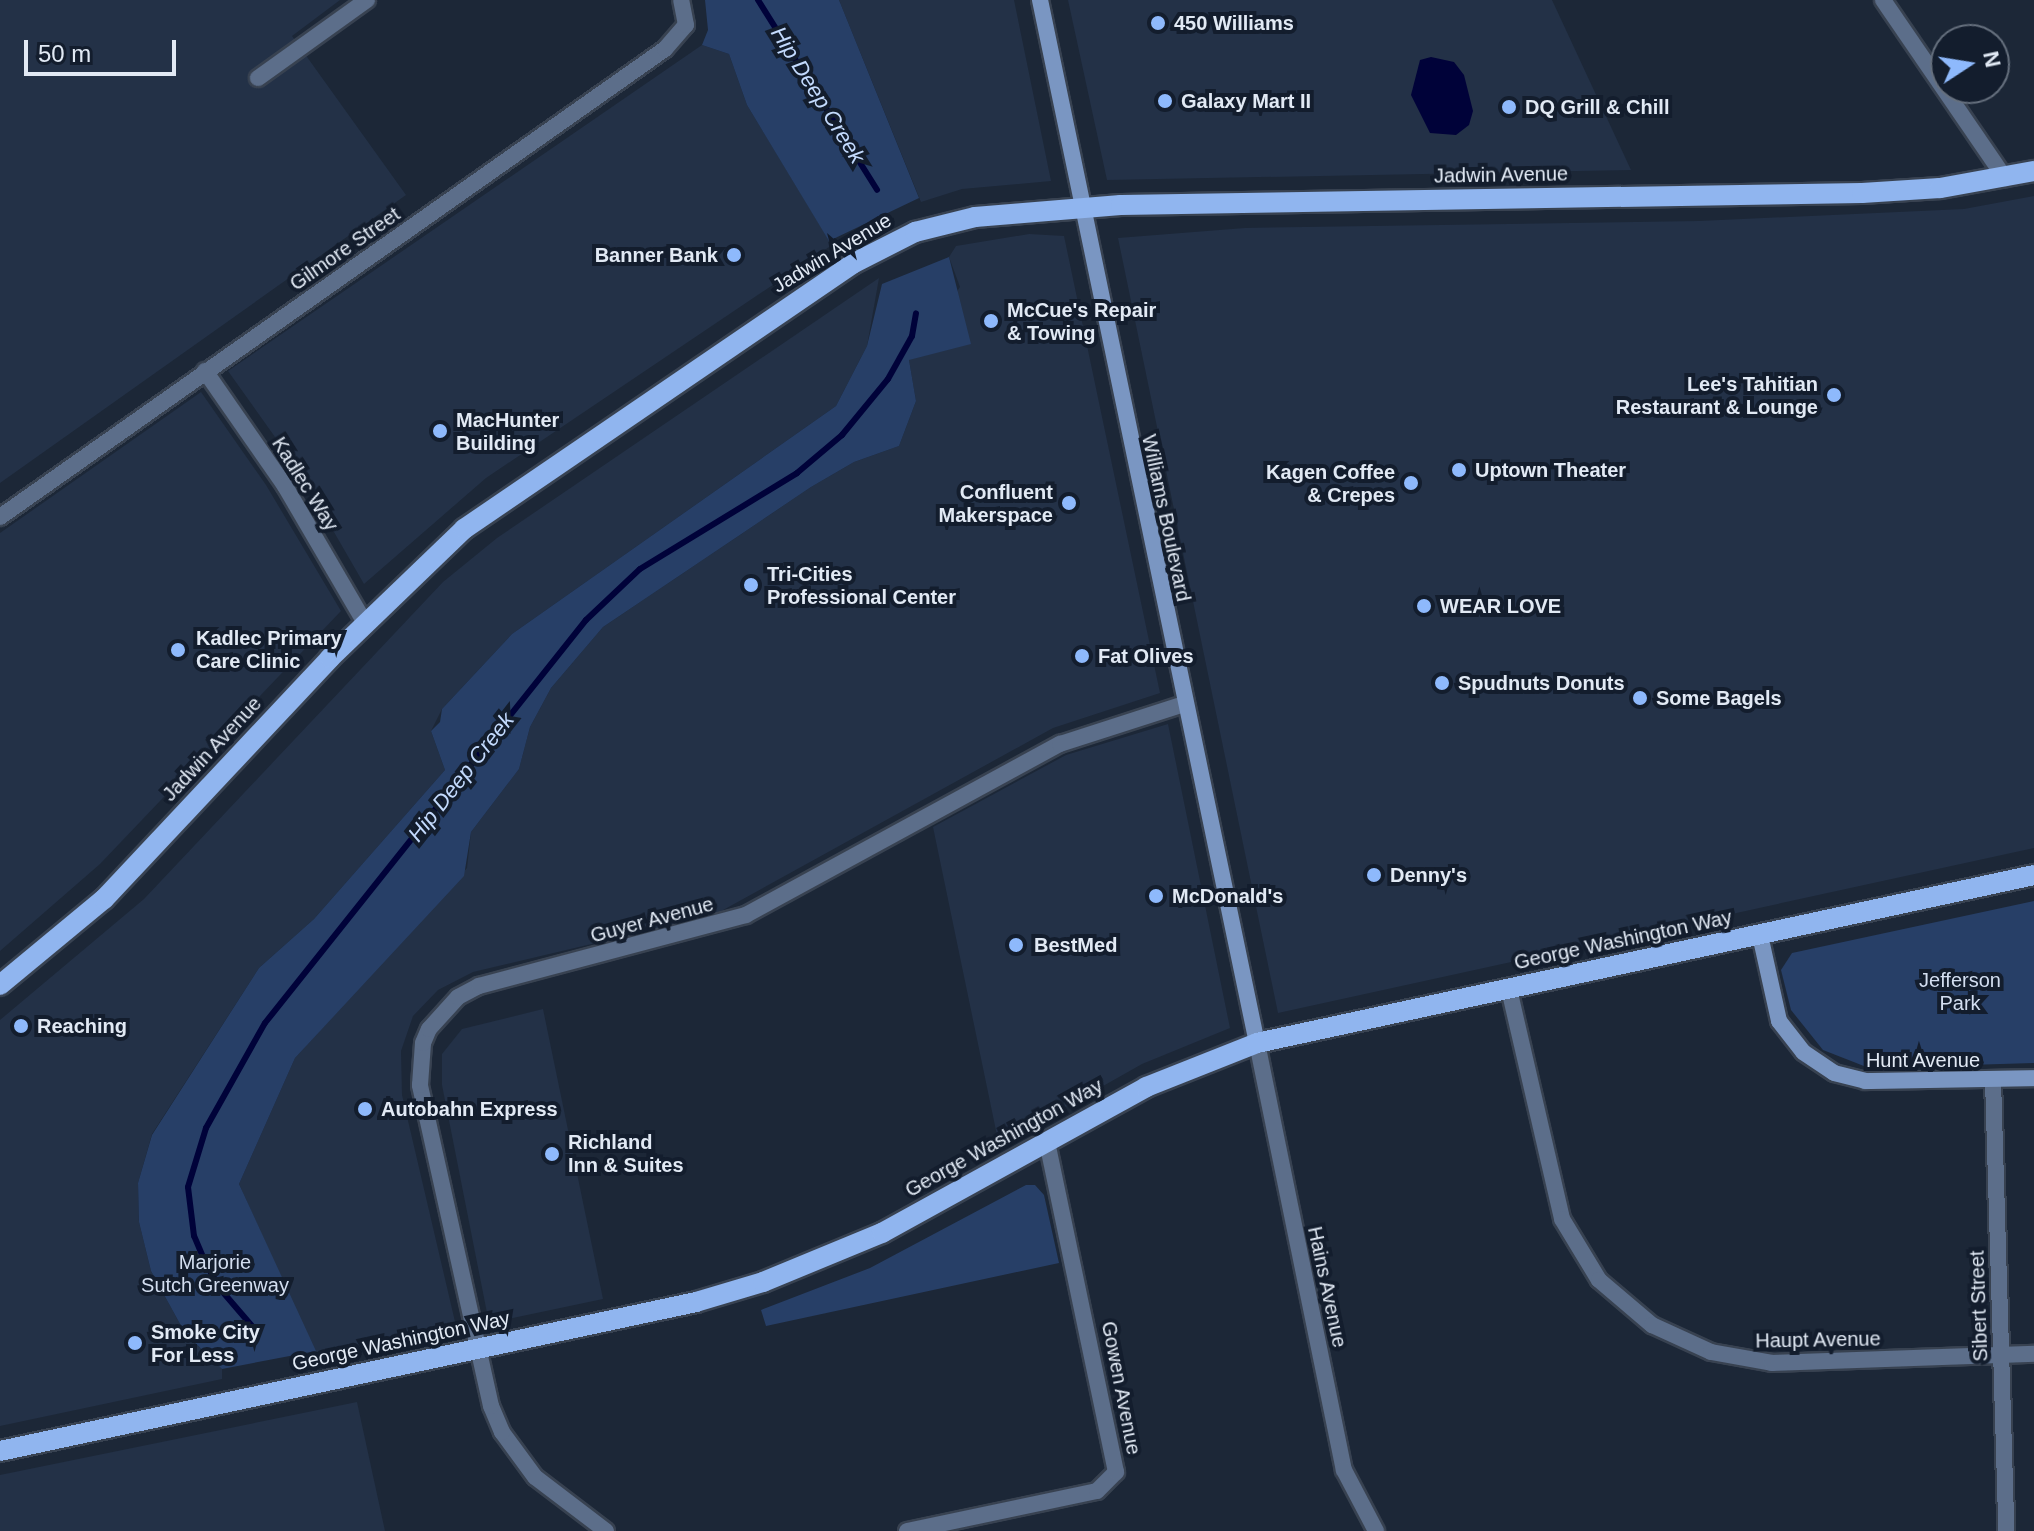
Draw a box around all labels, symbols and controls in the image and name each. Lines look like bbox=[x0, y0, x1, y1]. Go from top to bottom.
place label: 450 Williams bbox=[1174, 11, 1294, 35]
marker: 450 Williams bbox=[1149, 14, 1167, 32]
water label: Hip Deep Creek bbox=[765, 22, 871, 168]
scale bar bbox=[28, 24, 180, 74]
north arrow bbox=[1930, 24, 2010, 104]
text: 50 m bbox=[38, 40, 91, 67]
text: N bbox=[1978, 49, 2006, 70]
place label: Galaxy Mart II bbox=[1181, 89, 1311, 113]
marker: Galaxy Mart II bbox=[1156, 92, 1174, 110]
place label: DQ Grill & Chill bbox=[1525, 95, 1669, 119]
marker: DQ Grill & Chill bbox=[1500, 98, 1518, 116]
street label: Jadwin Avenue bbox=[1433, 162, 1569, 188]
street label: Gilmore Street bbox=[285, 202, 405, 296]
street label: Jadwin Avenue bbox=[768, 208, 896, 298]
place label: Banner Bank bbox=[595, 243, 718, 267]
marker: Banner Bank bbox=[725, 246, 743, 264]
place label: McCue's Repair & Towing bbox=[1007, 298, 1156, 345]
marker: McCue's Repair & Towing bbox=[982, 312, 1000, 330]
place label: Lee's Tahitian Restaurant & Lounge bbox=[1616, 372, 1818, 419]
marker: Lee's Tahitian Restaurant & Lounge bbox=[1825, 386, 1843, 404]
place label: MacHunter Building bbox=[456, 408, 559, 455]
marker: MacHunter Building bbox=[431, 422, 449, 440]
street label: Williams Boulevard bbox=[1137, 432, 1195, 604]
street label: Kadlec Way bbox=[267, 433, 343, 535]
place label: Uptown Theater bbox=[1475, 458, 1626, 482]
place label: Kagen Coffee & Crepes bbox=[1266, 460, 1395, 507]
marker: Uptown Theater bbox=[1450, 461, 1468, 479]
marker: Kagen Coffee & Crepes bbox=[1402, 474, 1420, 492]
place label: Confluent Makerspace bbox=[938, 480, 1053, 527]
marker: Confluent Makerspace bbox=[1060, 494, 1078, 512]
place label: Tri-Cities Professional Center bbox=[767, 562, 956, 609]
marker: Tri-Cities Professional Center bbox=[742, 576, 760, 594]
place label: WEAR LOVE bbox=[1440, 594, 1561, 618]
marker: WEAR LOVE bbox=[1415, 597, 1433, 615]
place label: Kadlec Primary Care Clinic bbox=[196, 626, 342, 673]
marker: Kadlec Primary Care Clinic bbox=[167, 639, 189, 661]
place label: Fat Olives bbox=[1098, 644, 1194, 668]
marker: Fat Olives bbox=[1073, 647, 1091, 665]
place label: Spudnuts Donuts bbox=[1458, 671, 1625, 695]
marker: Spudnuts Donuts bbox=[1433, 674, 1451, 692]
place label: Some Bagels bbox=[1656, 686, 1782, 710]
marker: Some Bagels bbox=[1631, 689, 1649, 707]
street label: Jadwin Avenue bbox=[157, 691, 267, 807]
water label: Hip Deep Creek bbox=[402, 707, 520, 847]
place label: Denny's bbox=[1390, 863, 1467, 887]
marker: Denny's bbox=[1365, 866, 1383, 884]
place label: McDonald's bbox=[1172, 884, 1283, 908]
marker: McDonald's bbox=[1147, 887, 1165, 905]
street label: Guyer Avenue bbox=[587, 892, 717, 948]
street label: George Washington Way bbox=[1512, 905, 1734, 975]
place label: BestMed bbox=[1034, 933, 1117, 957]
marker: BestMed bbox=[1005, 934, 1027, 956]
park label: Jefferson Park bbox=[1919, 968, 2001, 1015]
place label: Reaching bbox=[37, 1014, 127, 1038]
marker: Reaching bbox=[12, 1017, 30, 1035]
street label: Hunt Avenue bbox=[1865, 1048, 1981, 1072]
street label: George Washington Way bbox=[901, 1074, 1107, 1202]
place label: Autobahn Express bbox=[381, 1097, 558, 1121]
marker: Autobahn Express bbox=[356, 1100, 374, 1118]
place label: Richland Inn & Suites bbox=[568, 1130, 684, 1177]
marker: Richland Inn & Suites bbox=[543, 1145, 561, 1163]
street label: Hains Avenue bbox=[1302, 1224, 1352, 1350]
park label: Marjorie Sutch Greenway bbox=[141, 1250, 289, 1297]
street label: Sibert Street bbox=[1965, 1250, 1993, 1362]
street label: George Washington Way bbox=[290, 1306, 512, 1376]
street label: Gowen Avenue bbox=[1096, 1319, 1146, 1457]
place label: Smoke City For Less bbox=[151, 1320, 260, 1367]
street label: Haupt Avenue bbox=[1755, 1327, 1881, 1353]
marker: Smoke City For Less bbox=[126, 1334, 144, 1352]

